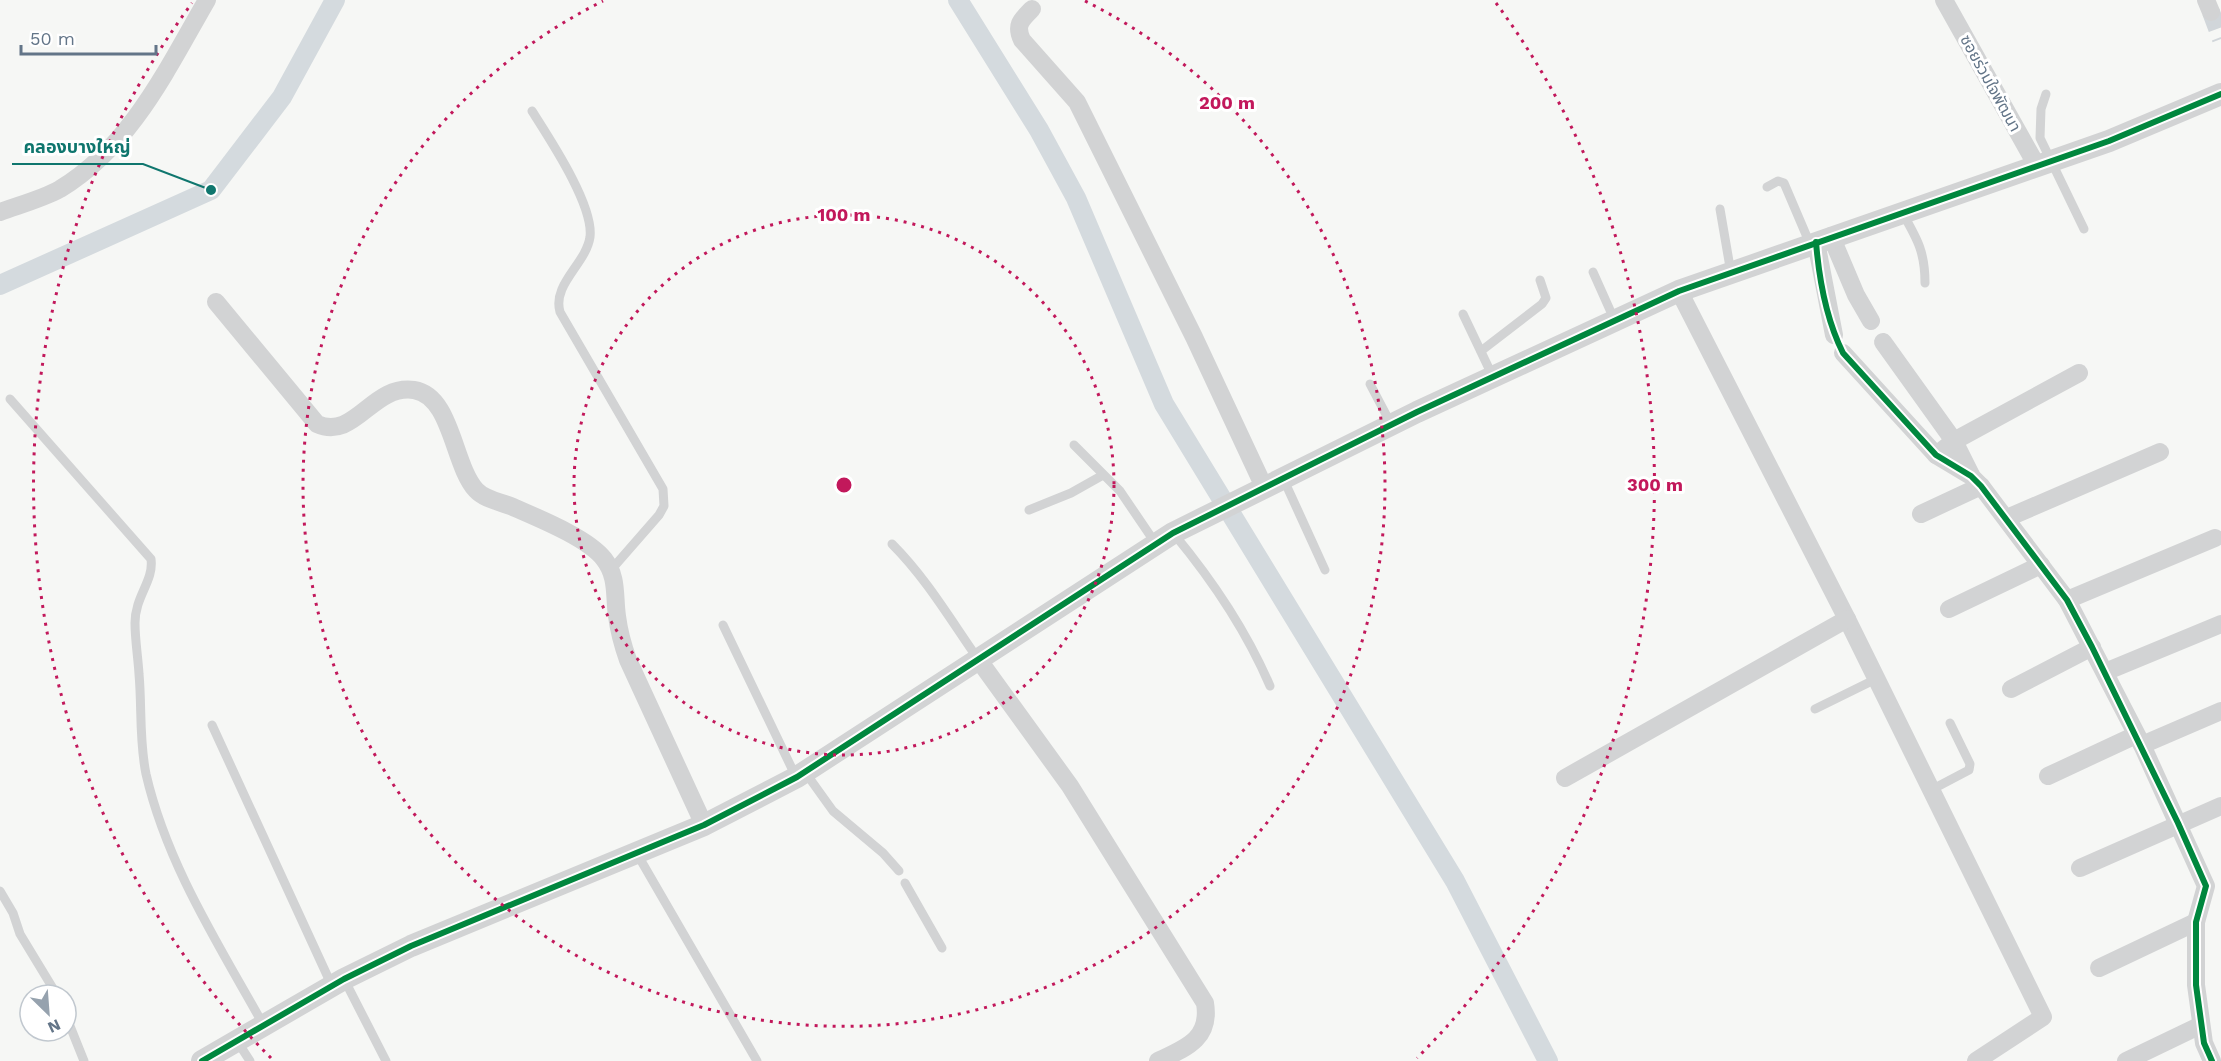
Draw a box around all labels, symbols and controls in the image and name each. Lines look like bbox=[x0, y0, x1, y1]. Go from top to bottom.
scale bar bbox=[21, 18, 156, 56]
text: 50 m bbox=[30, 28, 75, 49]
street label: ซอยร่วมใจพัฒนา bbox=[1956, 32, 2025, 135]
text: 200 m bbox=[1199, 92, 1255, 113]
callout: คลองบางใหญ่ bbox=[12, 128, 143, 164]
text: คลองบางใหญ่ bbox=[23, 136, 131, 157]
text: 100 m bbox=[817, 204, 871, 225]
text: 300 m bbox=[1627, 474, 1683, 495]
centre of rings bbox=[834, 475, 854, 495]
north arrow bbox=[18, 983, 78, 1043]
text: N bbox=[45, 1015, 64, 1037]

